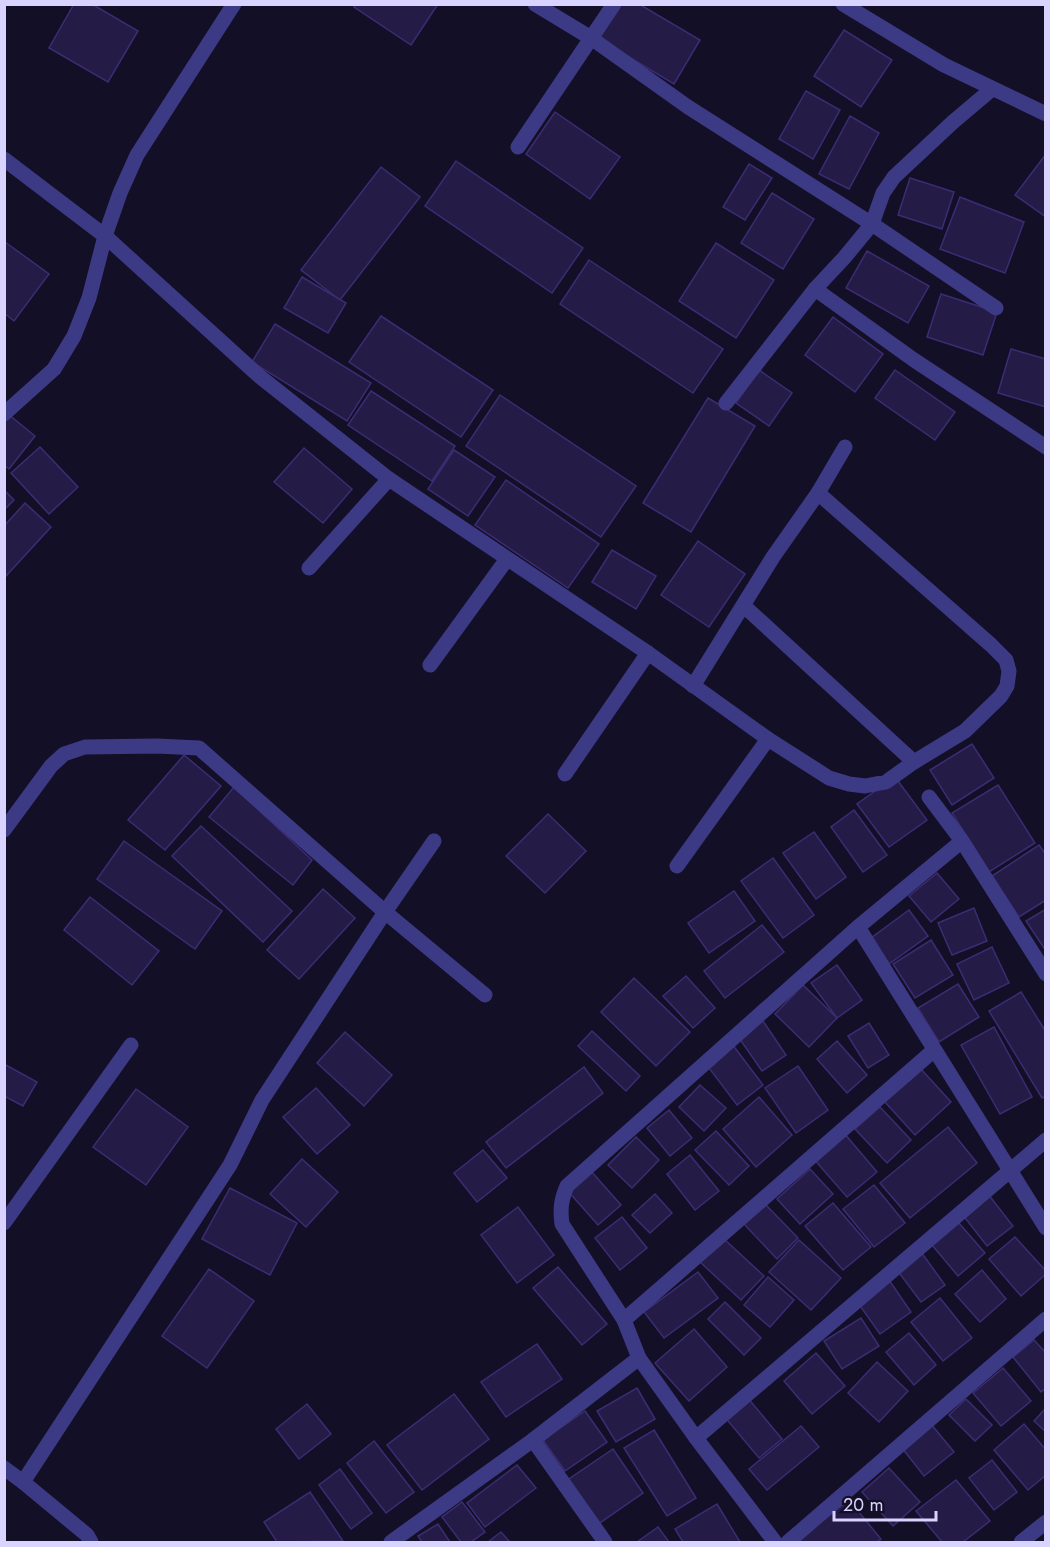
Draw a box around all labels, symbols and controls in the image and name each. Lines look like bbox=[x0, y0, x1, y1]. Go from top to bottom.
scale bar bbox=[834, 1484, 936, 1522]
text: 20 m bbox=[843, 1492, 883, 1518]

